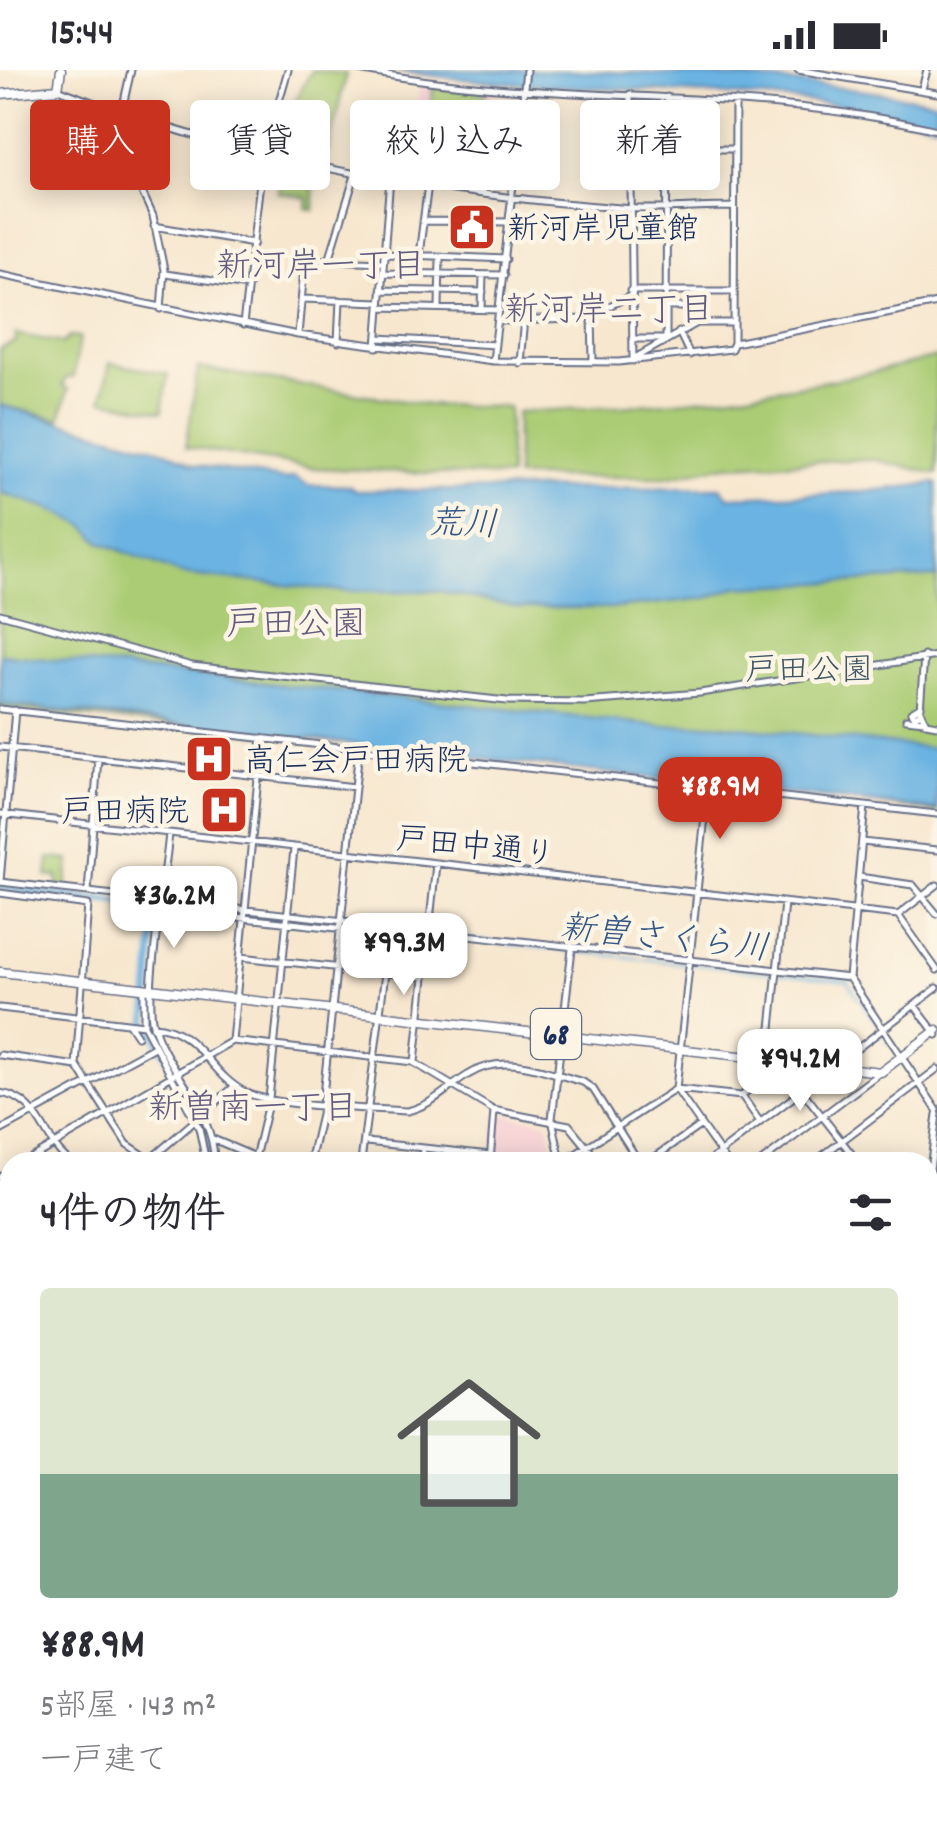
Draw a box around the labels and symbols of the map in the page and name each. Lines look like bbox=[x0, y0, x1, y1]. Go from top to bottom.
public building icon: 新河岸児童館 bbox=[446, 201, 498, 253]
place label: 新河岸児童館 bbox=[507, 209, 699, 255]
district label: 新河岸一丁目 bbox=[216, 244, 426, 294]
district label: 新河岸二丁目 bbox=[504, 288, 714, 338]
water label: 荒川 bbox=[427, 501, 499, 553]
district label: 戸田公園 bbox=[226, 602, 366, 652]
park label: 戸田公園 bbox=[745, 650, 873, 696]
hospital icon: 高仁会戸田病院 bbox=[183, 733, 235, 785]
place label: 高仁会戸田病院 bbox=[244, 741, 468, 787]
pin: ¥88.9M bbox=[639, 757, 801, 842]
hospital icon: 戸田病院 bbox=[198, 784, 250, 836]
place label: 戸田病院 bbox=[61, 792, 189, 838]
street label: 戸田中通り bbox=[394, 819, 557, 881]
pin: ¥36.2M bbox=[93, 866, 255, 951]
water label: 新曽さくら川 bbox=[557, 905, 772, 977]
pin: ¥99.3M bbox=[323, 913, 485, 998]
road number: 68 bbox=[531, 1009, 581, 1059]
pin: ¥94.2M bbox=[719, 1029, 881, 1114]
district label: 新曽南一丁目 bbox=[148, 1086, 358, 1136]

